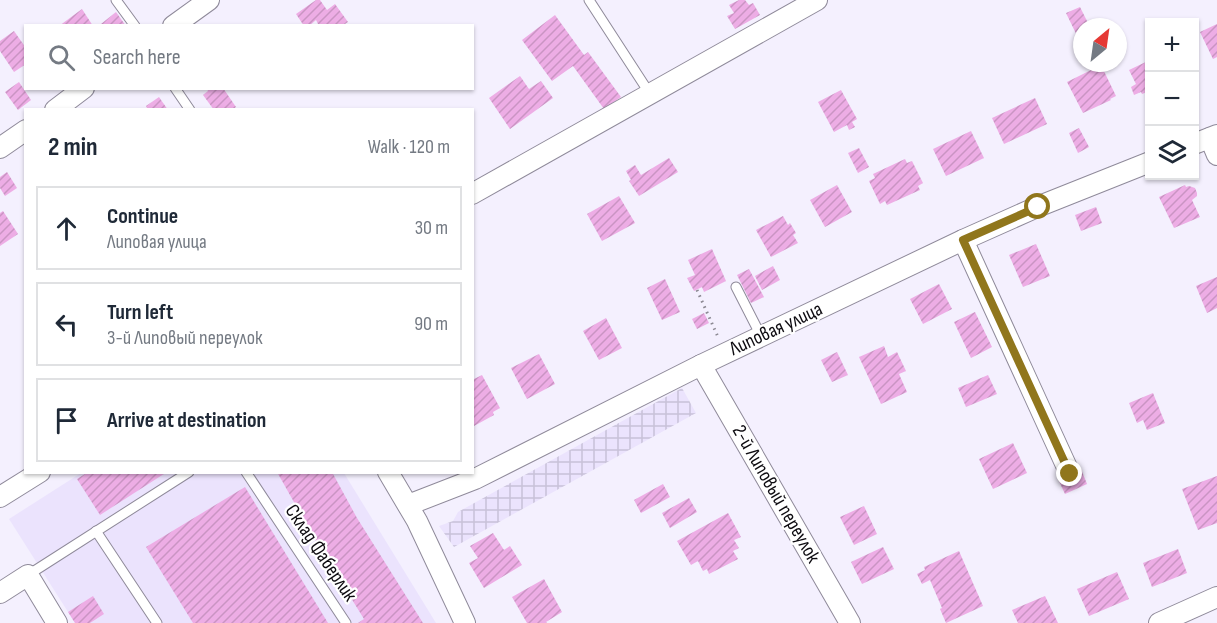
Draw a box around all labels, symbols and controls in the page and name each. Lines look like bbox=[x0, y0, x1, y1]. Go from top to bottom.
north arrow bbox=[1073, 18, 1127, 72]
map controls bbox=[1145, 18, 1199, 180]
button: + bbox=[1145, 18, 1199, 72]
search box bbox=[24, 24, 474, 90]
icon: search bbox=[45, 41, 78, 74]
text: Search here bbox=[93, 44, 180, 71]
button: − bbox=[1145, 72, 1199, 126]
button: layers bbox=[1145, 126, 1199, 180]
text: 2 min bbox=[48, 132, 98, 163]
text: Walk · 120 m bbox=[368, 135, 450, 159]
route start bbox=[1024, 193, 1050, 219]
text: Continue bbox=[107, 203, 178, 230]
icon: ahead bbox=[50, 212, 83, 245]
text: 30 m bbox=[415, 216, 448, 240]
text: Липовая улица bbox=[107, 230, 207, 254]
street label: Липовая улица bbox=[725, 297, 826, 361]
text: Turn left bbox=[107, 299, 173, 326]
icon: left bbox=[50, 308, 83, 341]
text: 90 m bbox=[414, 312, 448, 336]
text: 3-й Липовый переулок bbox=[107, 326, 263, 350]
icon: arrive bbox=[50, 404, 83, 437]
text: Arrive at destination bbox=[107, 407, 266, 434]
street label: 2-й Липовый переулок bbox=[727, 421, 825, 568]
route end bbox=[1056, 460, 1082, 486]
street label: Склад Фаберлик bbox=[280, 500, 362, 606]

